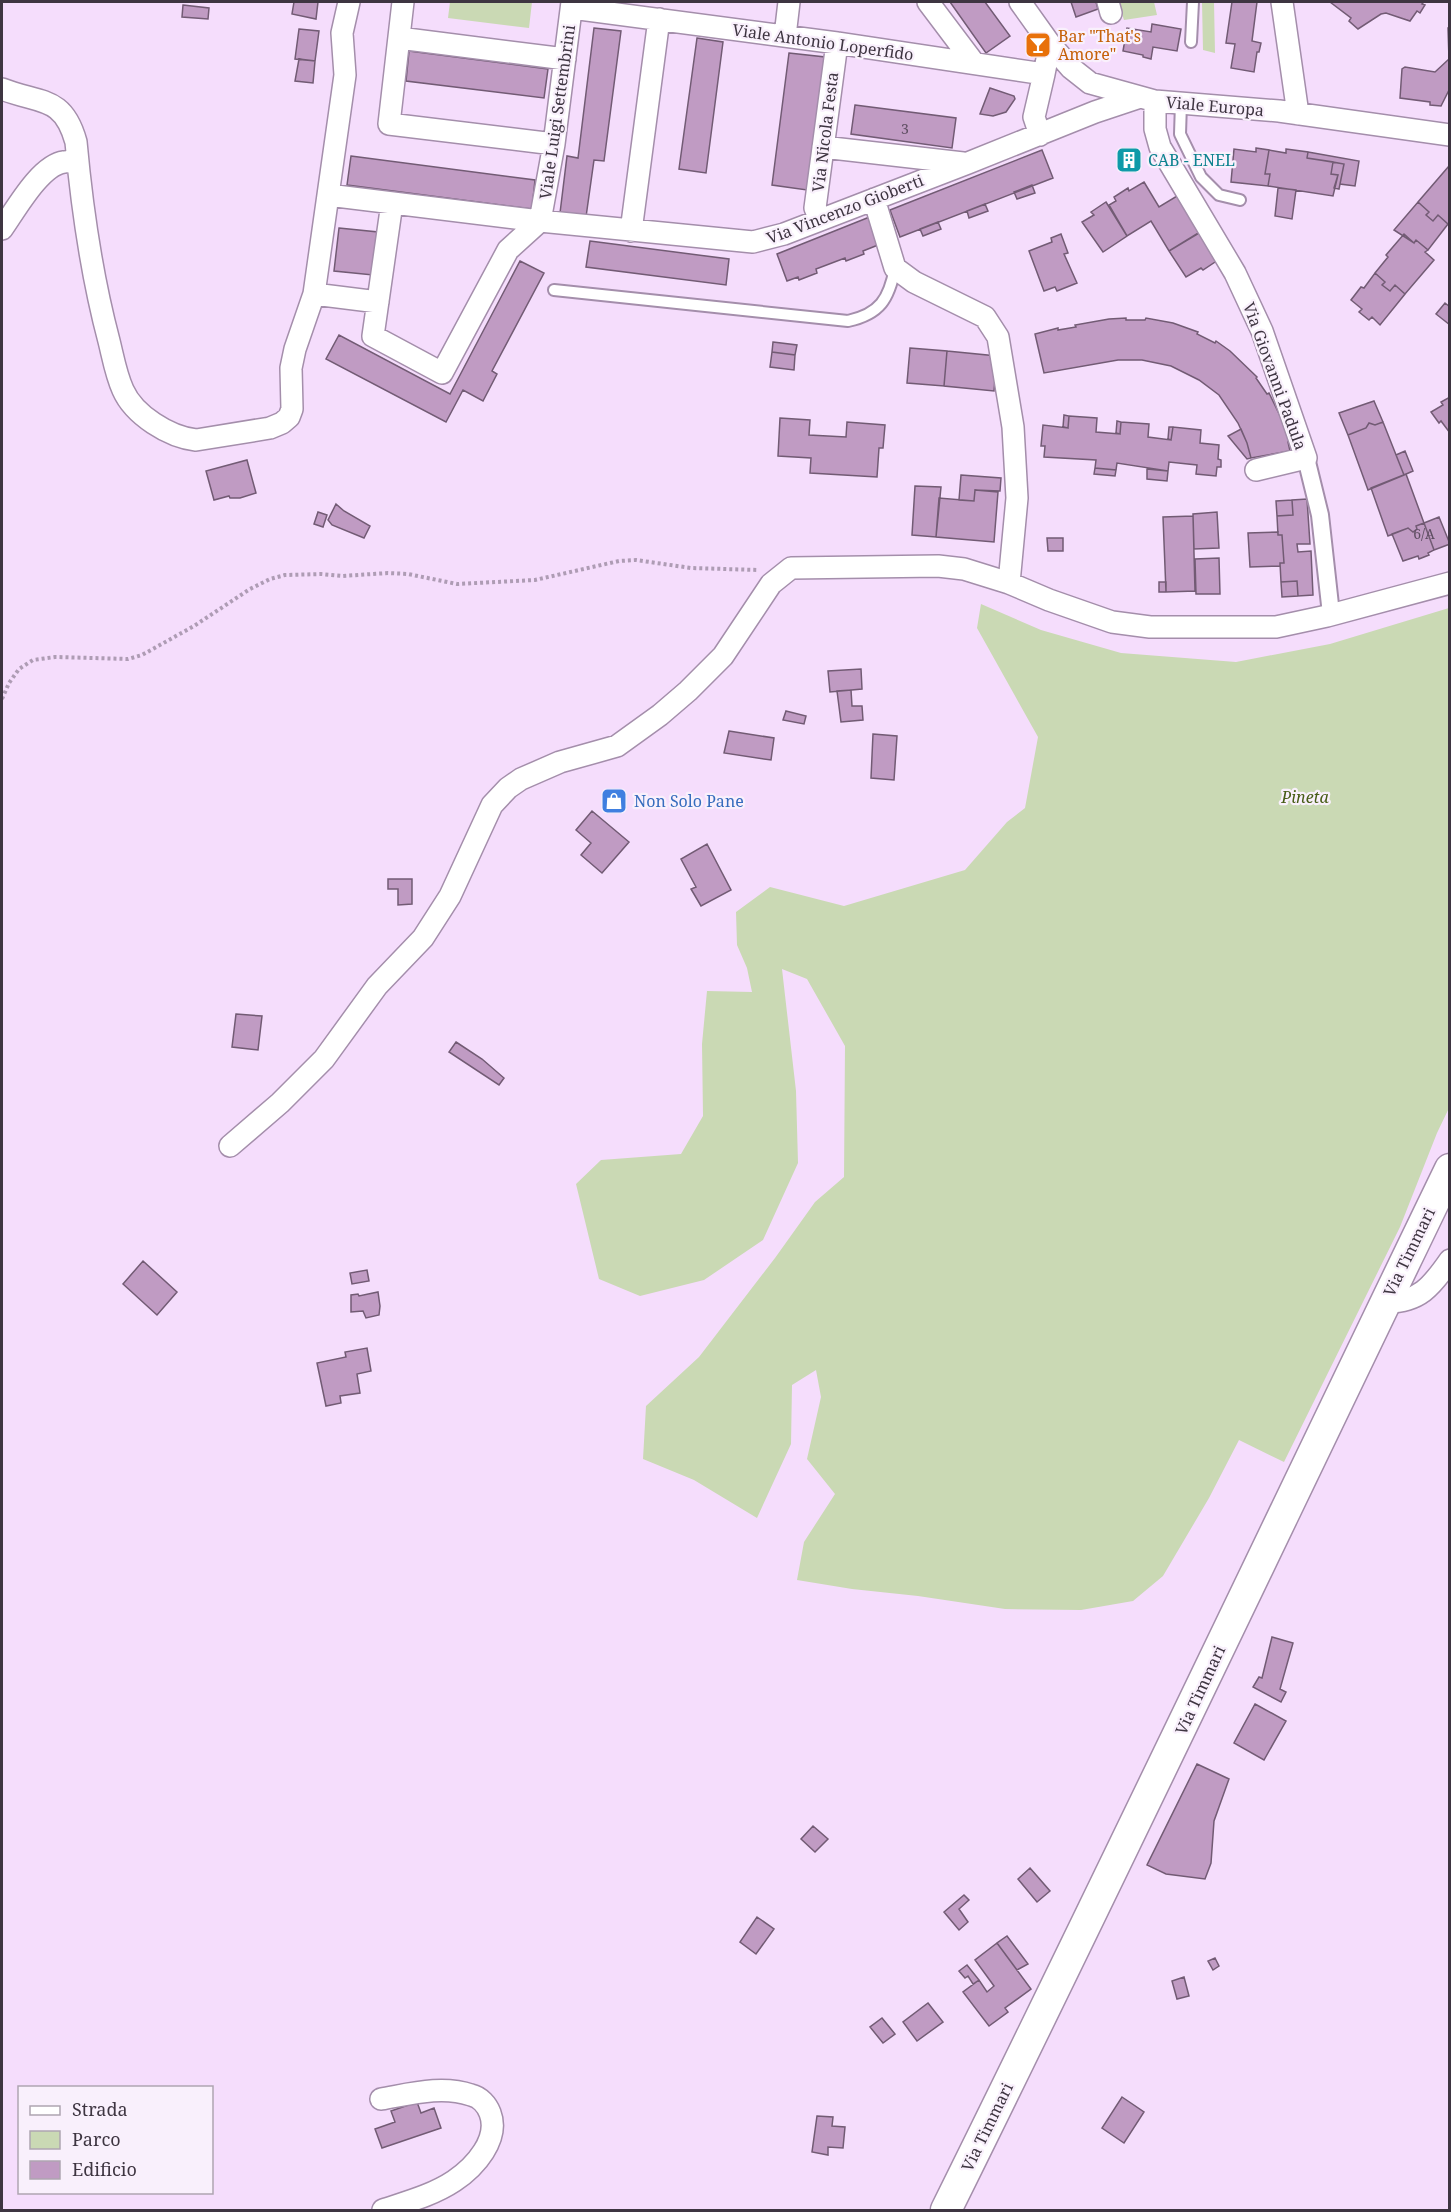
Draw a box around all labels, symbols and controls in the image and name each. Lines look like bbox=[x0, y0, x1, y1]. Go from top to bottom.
street label: Viale Antonio Loperfido bbox=[731, 18, 915, 66]
street label: Viale Luigi Settembrini bbox=[534, 23, 580, 201]
place label: Bar "That's Amore" bbox=[1058, 25, 1141, 65]
bar icon: Bar "That's Amore" bbox=[1023, 30, 1053, 60]
street label: Via Nicola Festa bbox=[807, 71, 843, 193]
street label: Viale Europa bbox=[1165, 91, 1265, 121]
house number: 3 bbox=[901, 119, 909, 138]
building icon: CAB - ENEL bbox=[1114, 145, 1144, 175]
place label: CAB - ENEL bbox=[1148, 149, 1235, 171]
street label: Via Vincenzo Gioberti bbox=[764, 169, 926, 249]
street label: Via Giovanni Padula bbox=[1238, 299, 1312, 453]
house number: 6/A bbox=[1413, 524, 1435, 543]
shop icon: Non Solo Pane bbox=[599, 786, 629, 816]
park label: Pineta bbox=[1280, 786, 1329, 808]
place label: Non Solo Pane bbox=[634, 790, 744, 812]
street label: Via Timmari bbox=[1378, 1204, 1440, 1300]
street label: Via Timmari bbox=[1170, 1642, 1230, 1738]
street label: Via Timmari bbox=[956, 2079, 1018, 2175]
legend bbox=[18, 2086, 213, 2194]
text: Strada bbox=[72, 2097, 128, 2121]
text: Parco bbox=[72, 2127, 121, 2151]
text: Edificio bbox=[72, 2157, 137, 2181]

